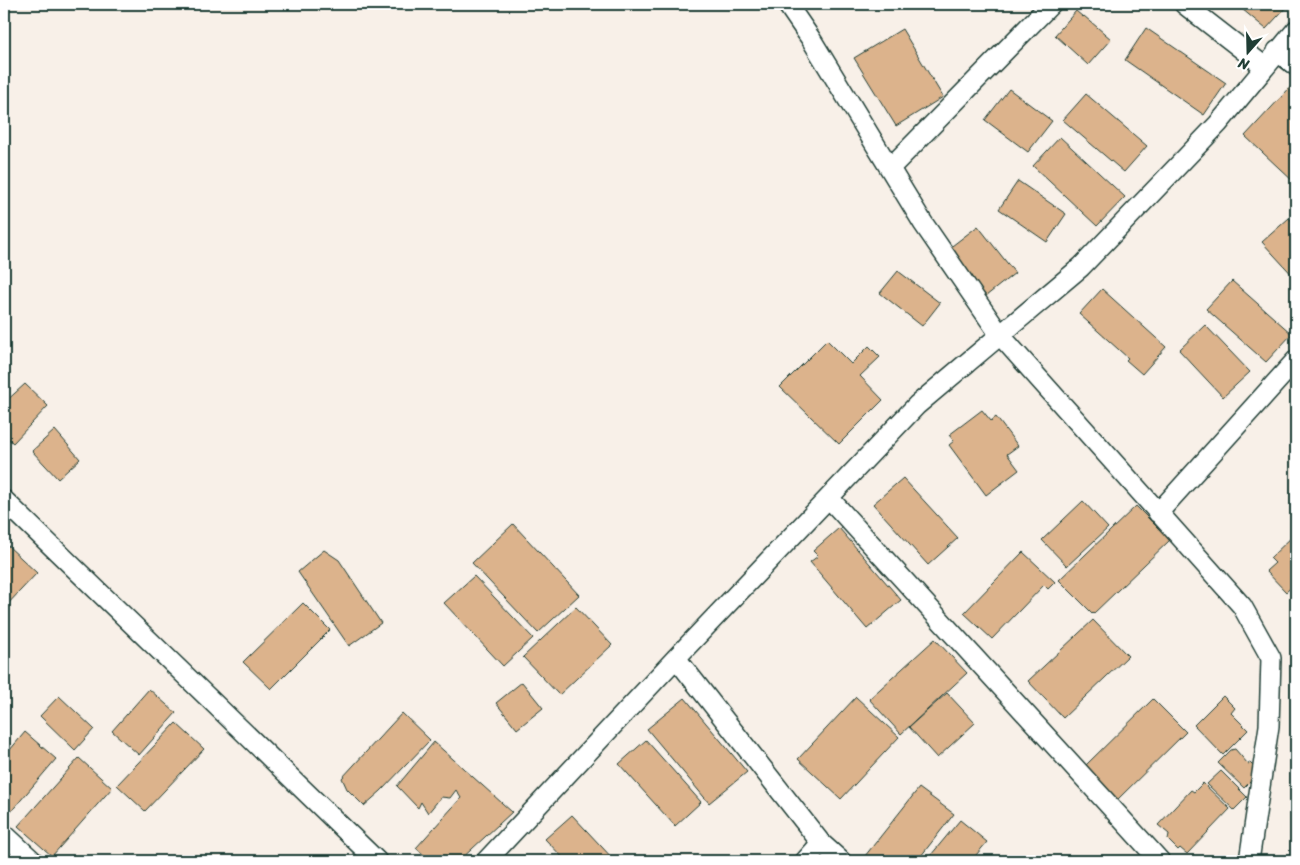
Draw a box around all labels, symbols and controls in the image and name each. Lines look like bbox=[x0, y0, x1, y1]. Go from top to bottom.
north arrow bbox=[1222, 28, 1272, 78]
text: N bbox=[1235, 50, 1253, 77]

